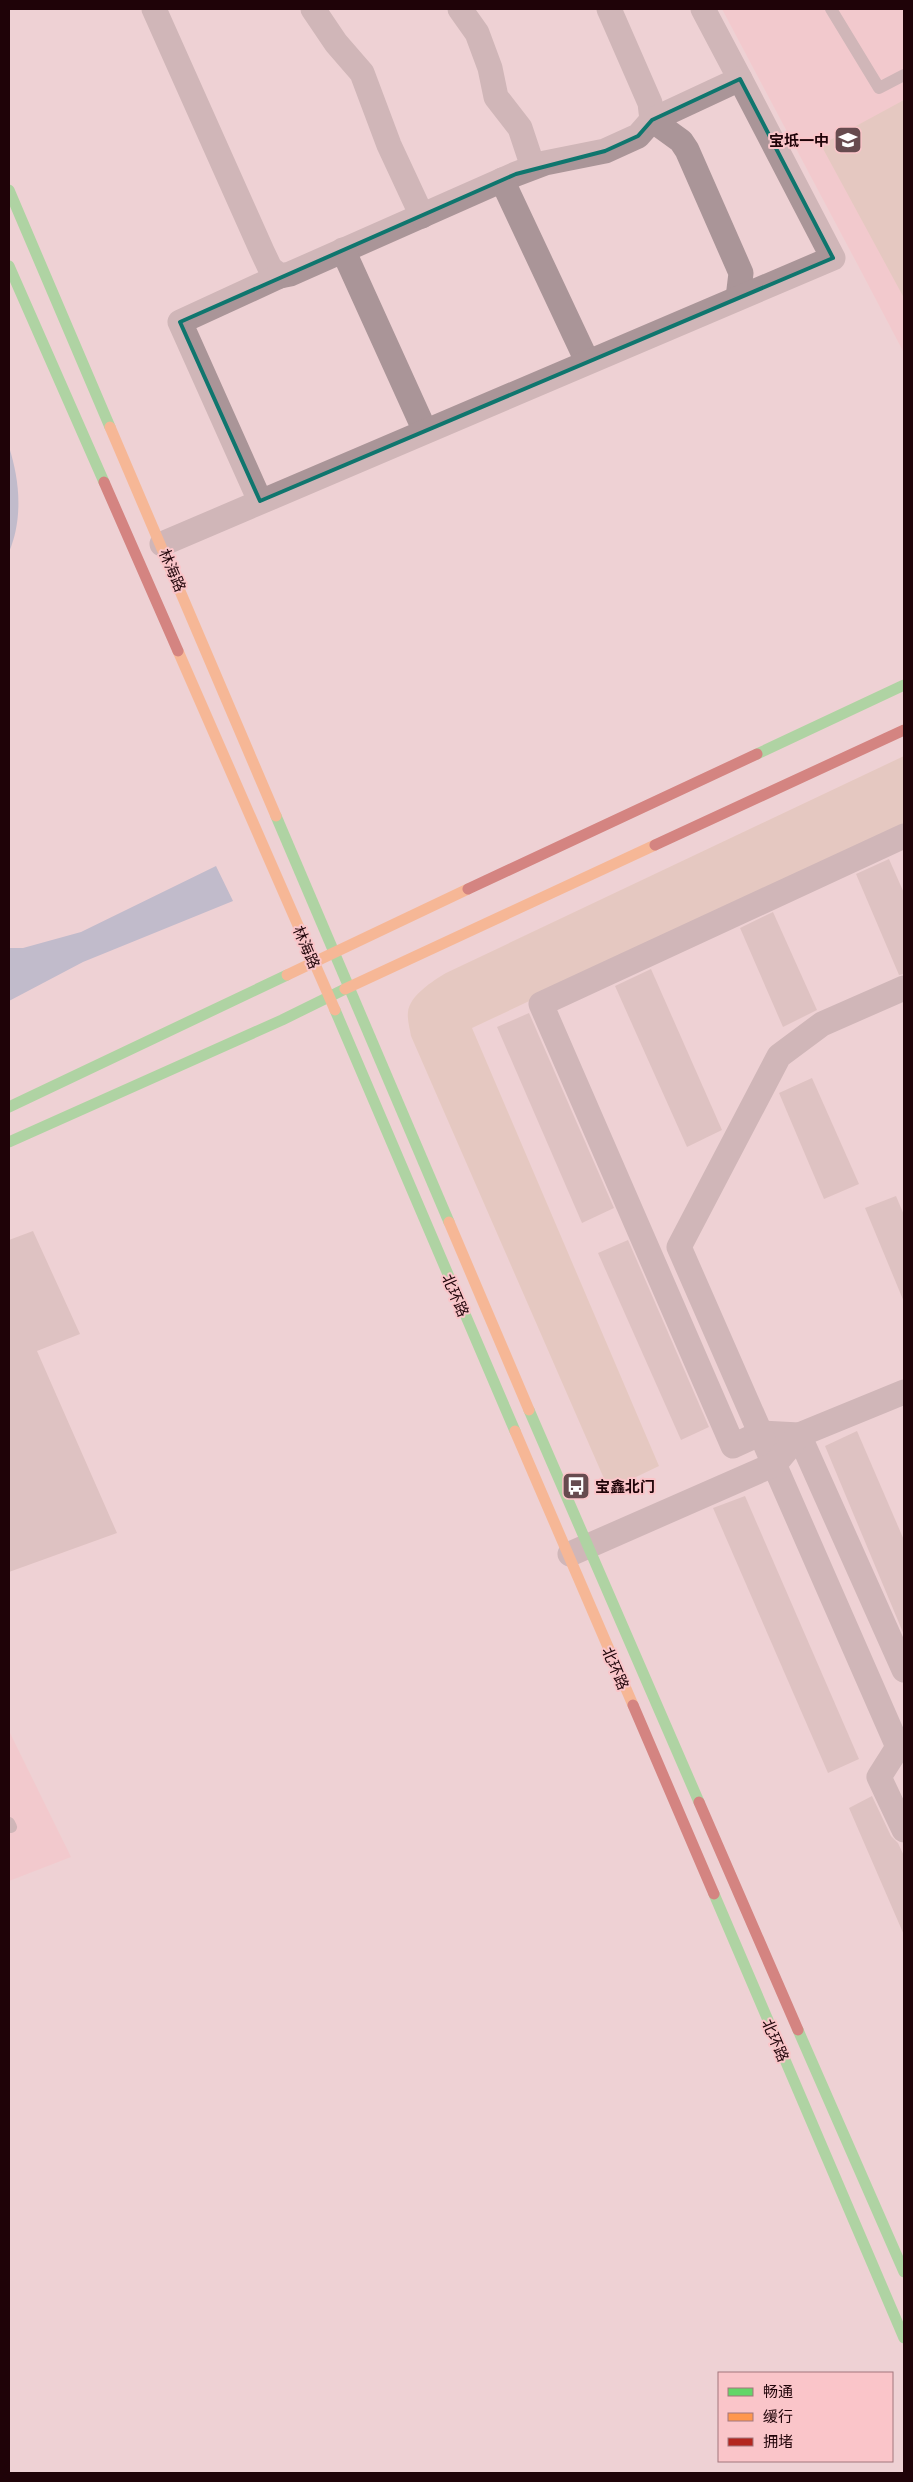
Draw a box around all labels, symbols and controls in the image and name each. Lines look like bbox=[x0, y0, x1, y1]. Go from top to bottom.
school or university icon: 宝坻一中 bbox=[833, 125, 863, 155]
place label: 宝坻一中 bbox=[769, 131, 829, 149]
street label: 林海路 bbox=[156, 546, 190, 594]
street label: 林海路 bbox=[290, 923, 324, 971]
street label: 北环路 bbox=[439, 1271, 473, 1319]
bus stop icon: 宝鑫北门 bbox=[561, 1471, 591, 1501]
place label: 宝鑫北门 bbox=[595, 1477, 655, 1495]
street label: 北环路 bbox=[599, 1644, 633, 1692]
street label: 北环路 bbox=[759, 2016, 793, 2064]
legend bbox=[718, 2372, 893, 2462]
text: 畅通 bbox=[763, 2382, 793, 2400]
text: 缓行 bbox=[763, 2407, 793, 2425]
text: 拥堵 bbox=[763, 2432, 793, 2450]

